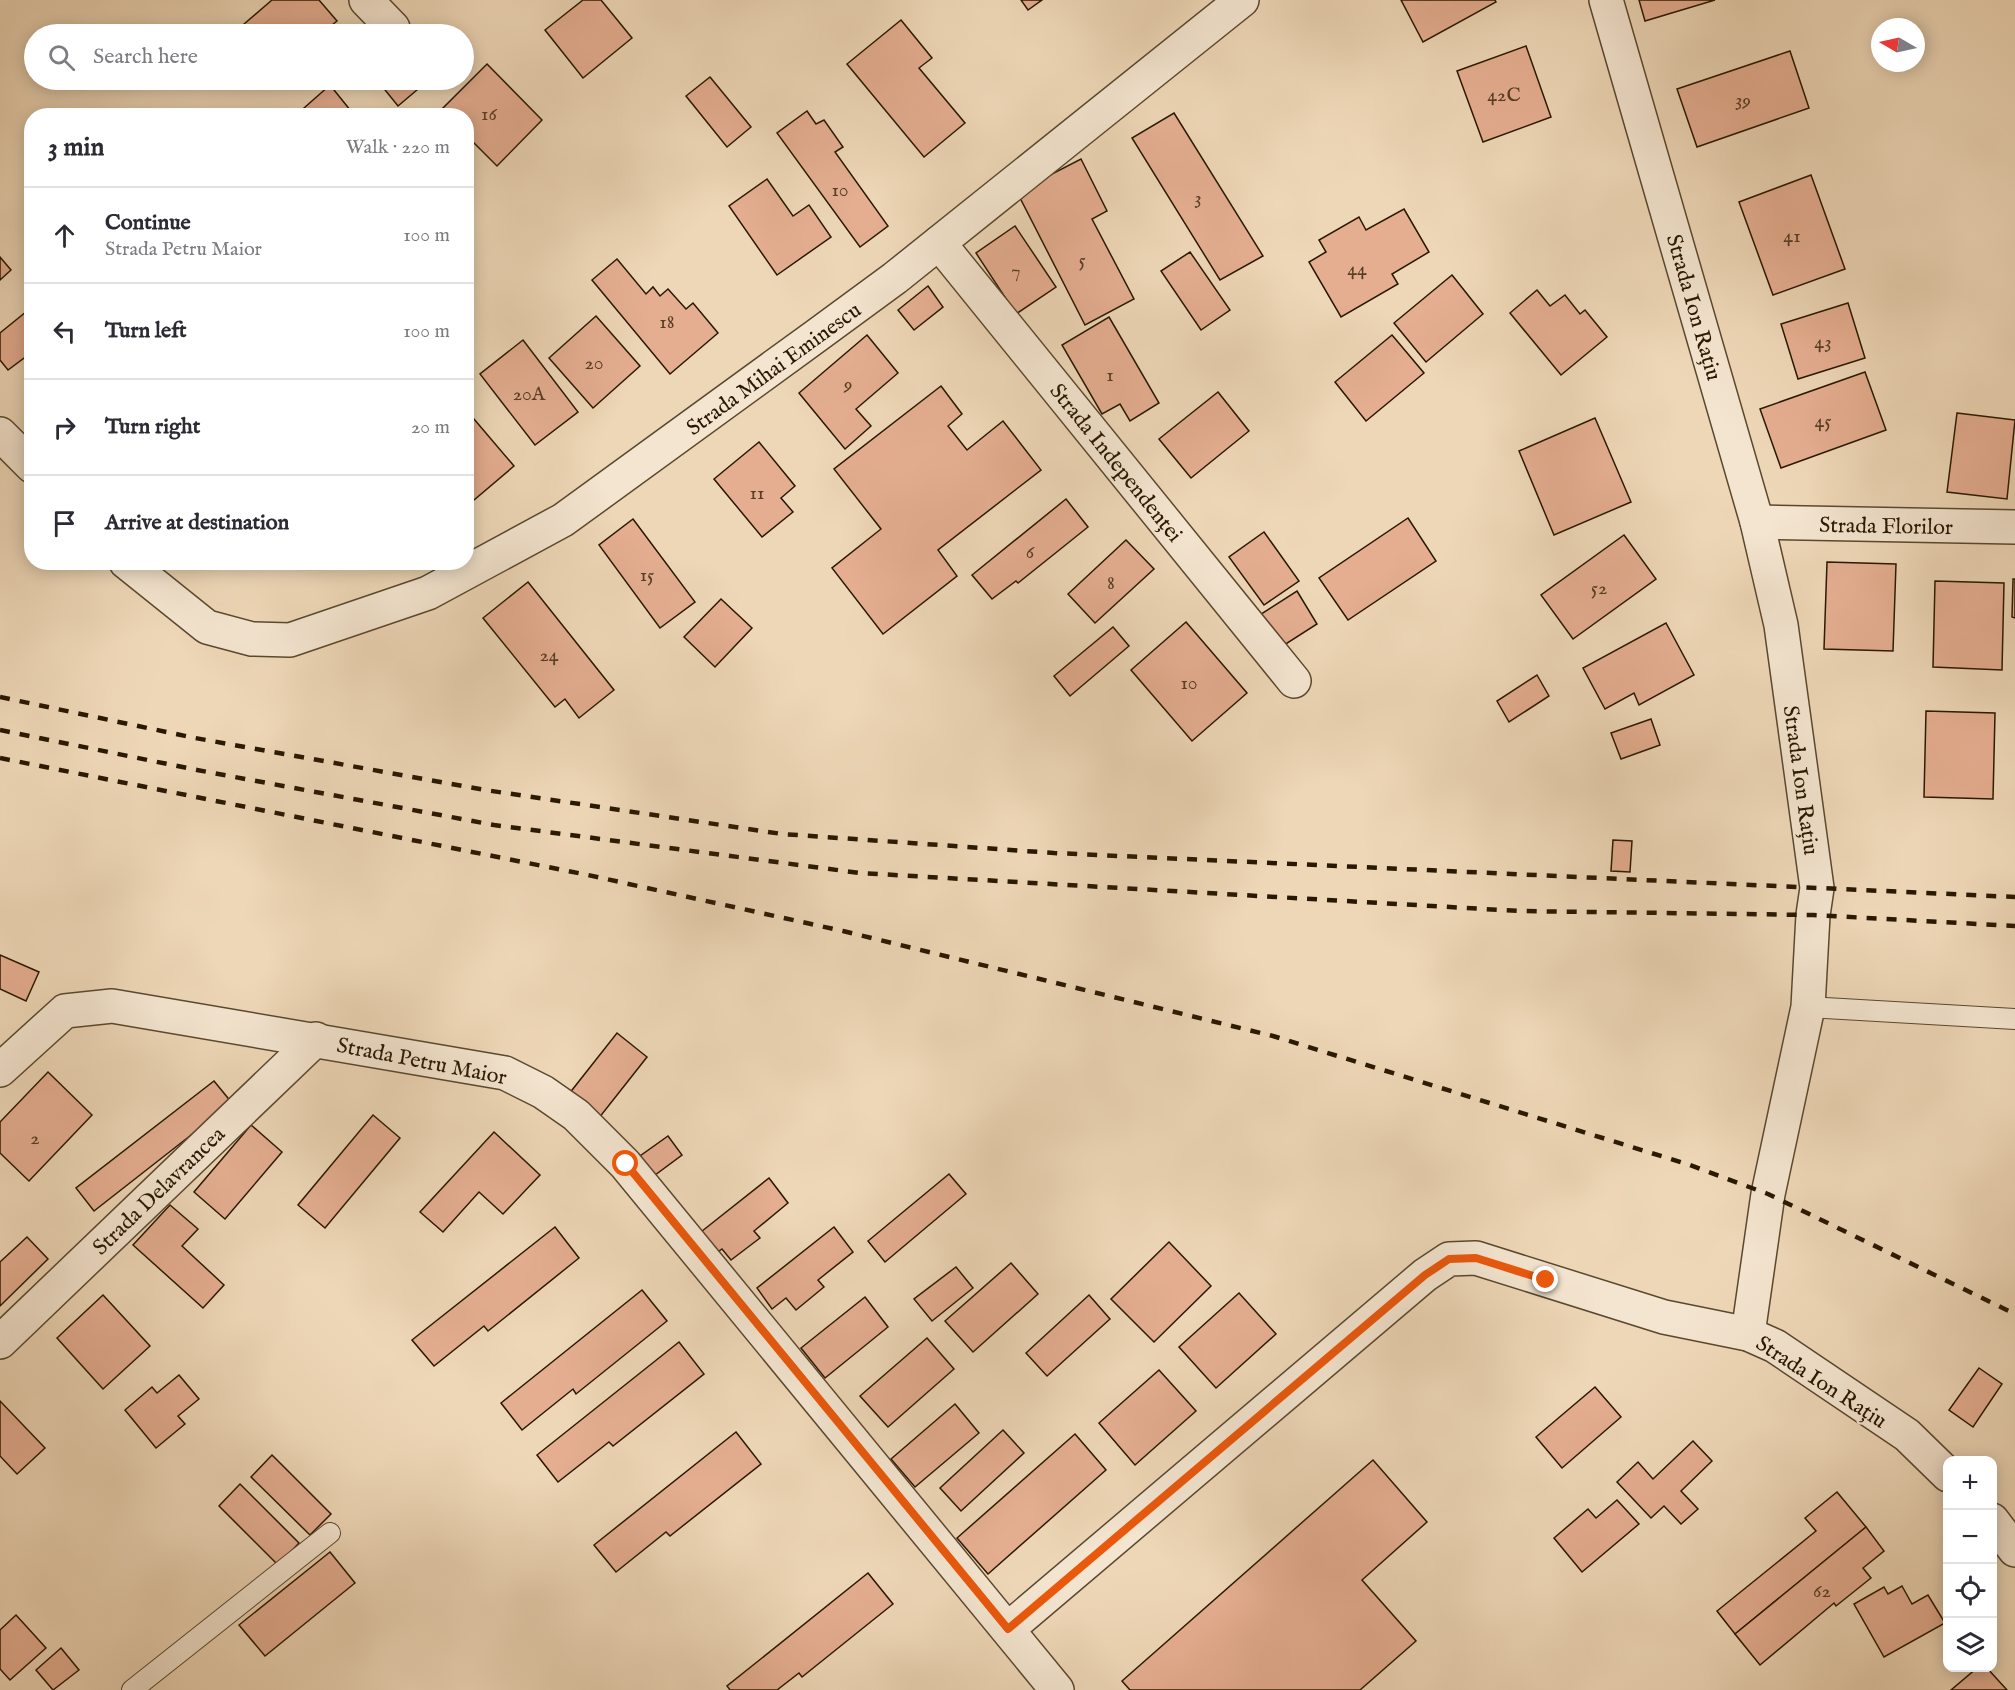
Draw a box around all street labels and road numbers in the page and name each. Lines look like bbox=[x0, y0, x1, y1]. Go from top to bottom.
street label: Strada Ion Rațiu bbox=[1659, 231, 1727, 384]
street label: Strada Mihai Eminescu bbox=[681, 297, 867, 443]
street label: Strada Independenței bbox=[1043, 378, 1188, 548]
street label: Strada Florilor bbox=[1819, 512, 1953, 542]
street label: Strada Ion Rațiu bbox=[1776, 704, 1824, 857]
street label: Strada Petru Maior bbox=[334, 1032, 509, 1092]
street label: Strada Delavrancea bbox=[87, 1121, 232, 1262]
street label: Strada Ion Rațiu bbox=[1750, 1330, 1892, 1435]

